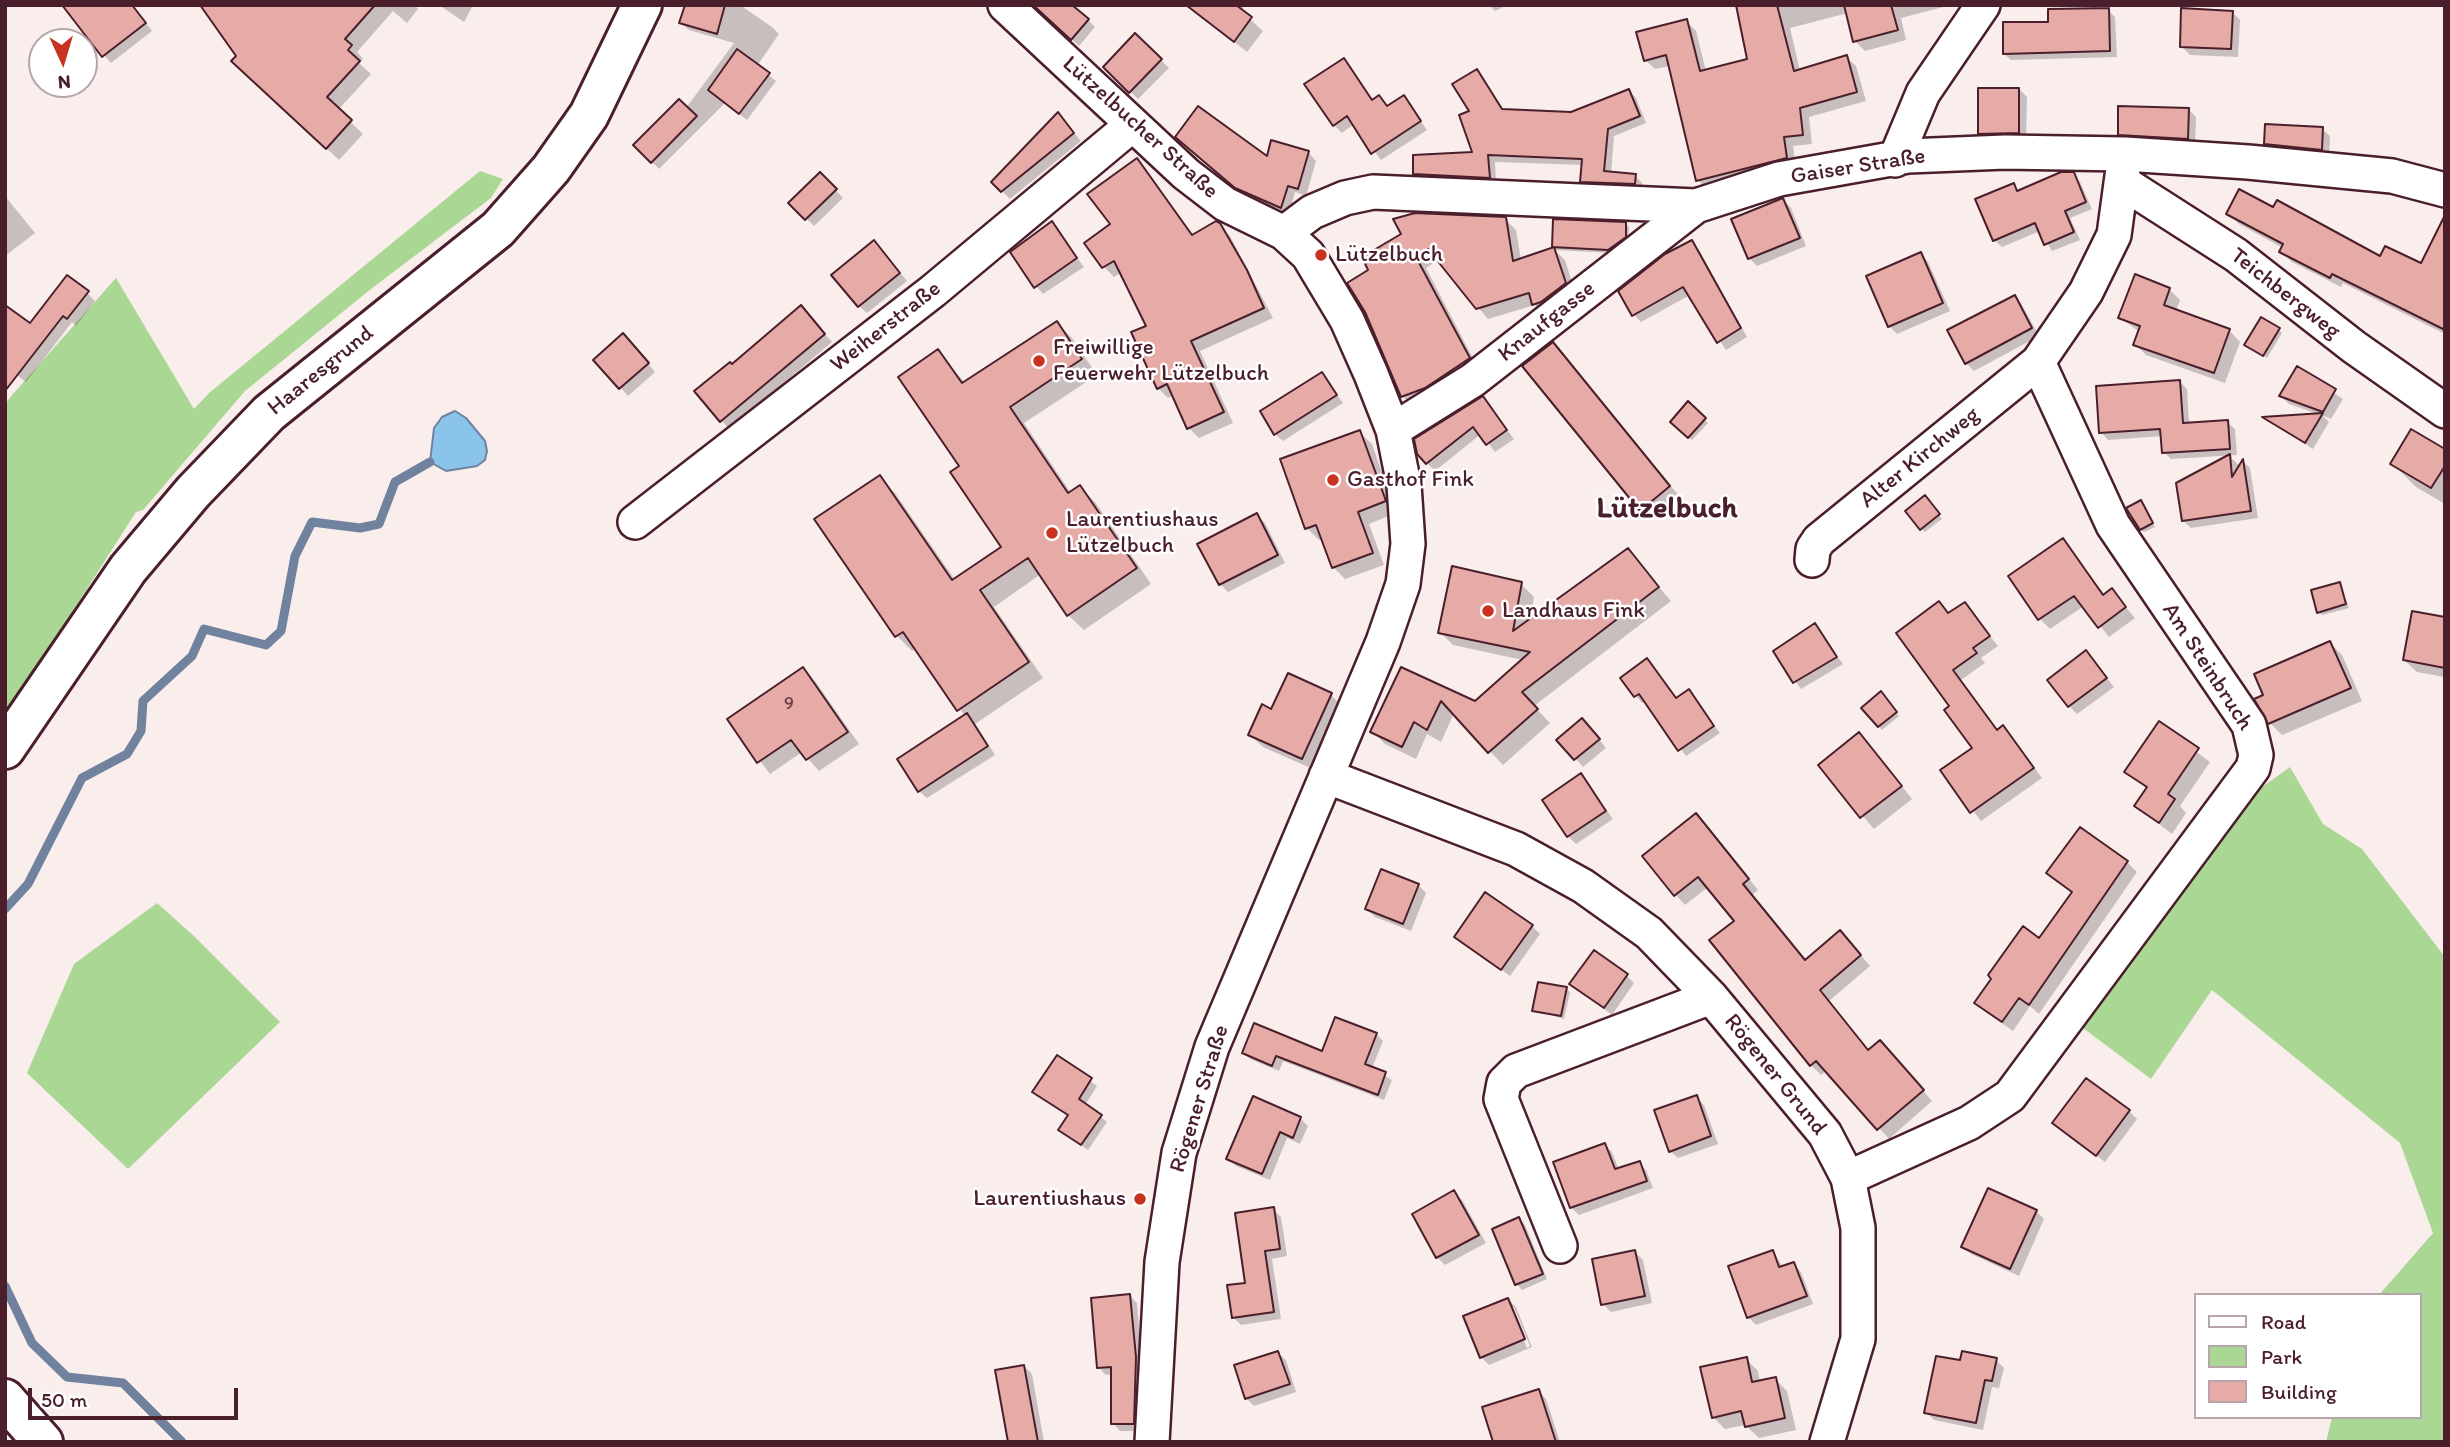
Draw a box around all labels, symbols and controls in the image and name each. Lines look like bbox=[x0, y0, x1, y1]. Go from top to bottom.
north arrow bbox=[28, 28, 98, 98]
street label: Lützelbucher Straße bbox=[1056, 51, 1224, 205]
text: N bbox=[57, 71, 72, 94]
street label: Gaiser Straße bbox=[1789, 143, 1927, 191]
place label: Lützelbuch bbox=[1335, 241, 1443, 269]
street label: Teichbergweg bbox=[2224, 242, 2346, 346]
marker: Lützelbuch bbox=[1313, 247, 1329, 263]
street label: Weiherstraße bbox=[825, 275, 947, 379]
street label: Knaufgasse bbox=[1493, 275, 1601, 369]
street label: Haaresgrund bbox=[263, 320, 379, 422]
place label: Freiwillige Feuerwehr Lützelbuch bbox=[1053, 334, 1269, 388]
marker: Freiwillige Feuerwehr Lützelbuch bbox=[1031, 353, 1047, 369]
street label: Alter Kirchweg bbox=[1855, 401, 1985, 515]
place label: Gasthof Fink bbox=[1347, 466, 1474, 494]
marker: Gasthof Fink bbox=[1325, 472, 1341, 488]
district label: Lützelbuch bbox=[1597, 491, 1737, 527]
place label: Laurentiushaus Lützelbuch bbox=[1066, 506, 1219, 560]
marker: Laurentiushaus Lützelbuch bbox=[1044, 525, 1060, 541]
place label: Landhaus Fink bbox=[1502, 597, 1645, 625]
street label: Am Steinbruch bbox=[2156, 598, 2258, 736]
marker: Landhaus Fink bbox=[1480, 603, 1496, 619]
house number: 9 bbox=[784, 693, 794, 715]
street label: Rögener Grund bbox=[1718, 1009, 1832, 1141]
street label: Rögener Straße bbox=[1164, 1022, 1236, 1176]
place label: Laurentiushaus bbox=[973, 1185, 1126, 1213]
marker: Laurentiushaus bbox=[1132, 1191, 1148, 1207]
legend bbox=[2194, 1293, 2422, 1419]
text: Road bbox=[2261, 1309, 2306, 1334]
text: Park bbox=[2261, 1344, 2302, 1369]
scale bar bbox=[32, 1374, 242, 1418]
text: Building bbox=[2261, 1379, 2337, 1404]
text: 50 m bbox=[41, 1387, 87, 1412]

